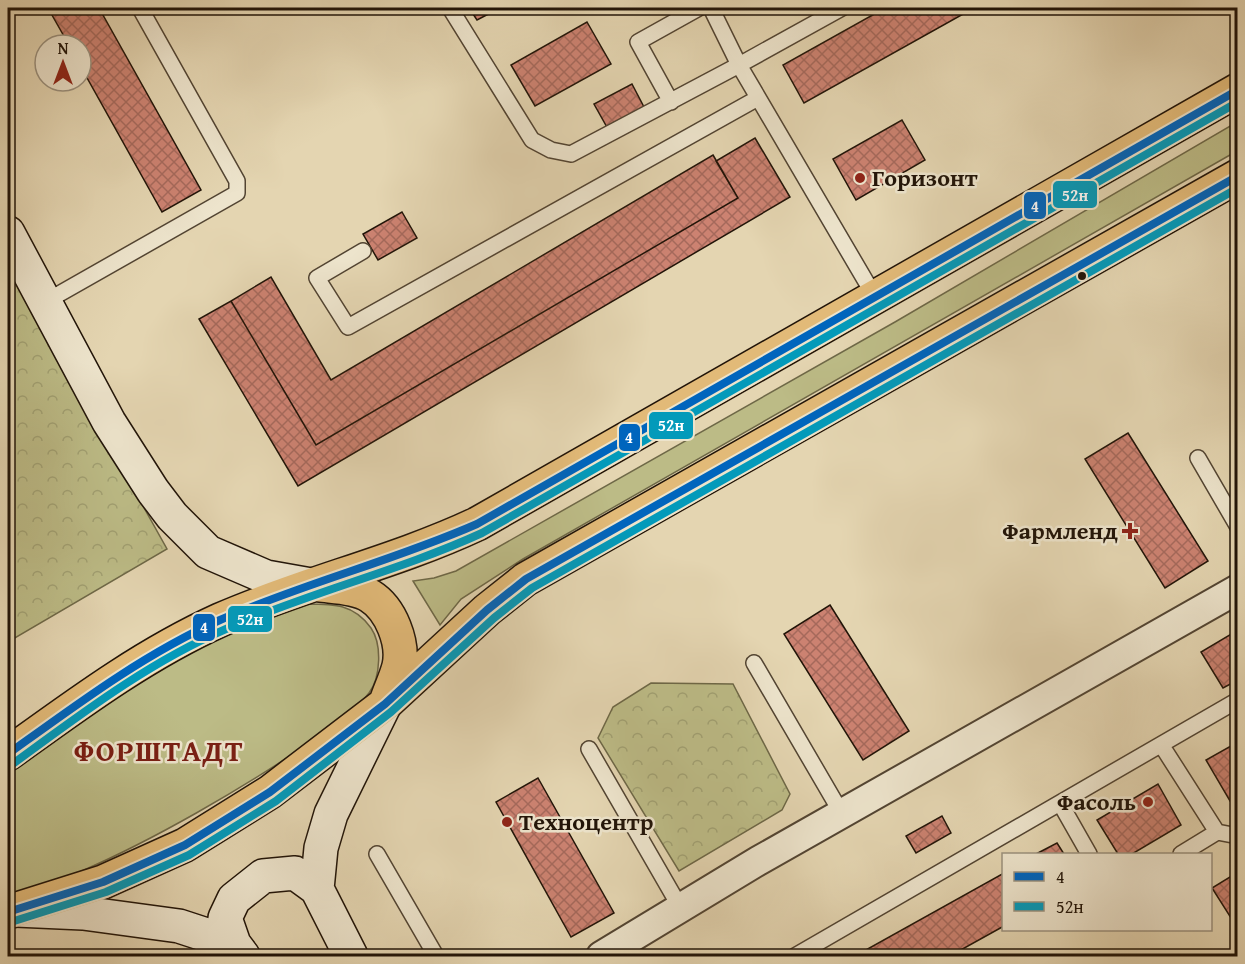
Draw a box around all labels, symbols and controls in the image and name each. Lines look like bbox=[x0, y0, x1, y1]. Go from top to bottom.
north arrow bbox=[33, 33, 93, 93]
text: N bbox=[58, 36, 69, 60]
place label: Горизонт bbox=[872, 160, 978, 195]
marker: Горизонт bbox=[853, 171, 867, 185]
line badge: 52н bbox=[1052, 180, 1098, 209]
text: 52н bbox=[1062, 183, 1088, 207]
line badge: 4 bbox=[1023, 191, 1047, 220]
text: 4 bbox=[1031, 194, 1039, 218]
unlabelled marker bbox=[1076, 270, 1088, 282]
line badge: 52н bbox=[648, 411, 694, 440]
text: 52н bbox=[658, 413, 684, 437]
line badge: 4 bbox=[618, 423, 641, 452]
text: 4 bbox=[625, 425, 633, 449]
place label: Фармленд bbox=[1002, 513, 1118, 548]
marker: Фармленд bbox=[1123, 524, 1137, 538]
line badge: 52н bbox=[227, 605, 273, 633]
text: 52н bbox=[237, 607, 263, 631]
line badge: 4 bbox=[192, 613, 216, 642]
text: 4 bbox=[200, 615, 208, 639]
district label: ФОРШТАДТ bbox=[74, 728, 244, 772]
place label: Фасоль bbox=[1057, 784, 1136, 819]
marker: Фасоль bbox=[1141, 795, 1155, 809]
place label: Техноцентр bbox=[519, 804, 653, 839]
marker: Техноцентр bbox=[500, 815, 514, 829]
legend bbox=[1002, 853, 1212, 931]
text: 4 bbox=[1056, 863, 1065, 890]
text: 52н bbox=[1056, 893, 1084, 920]

